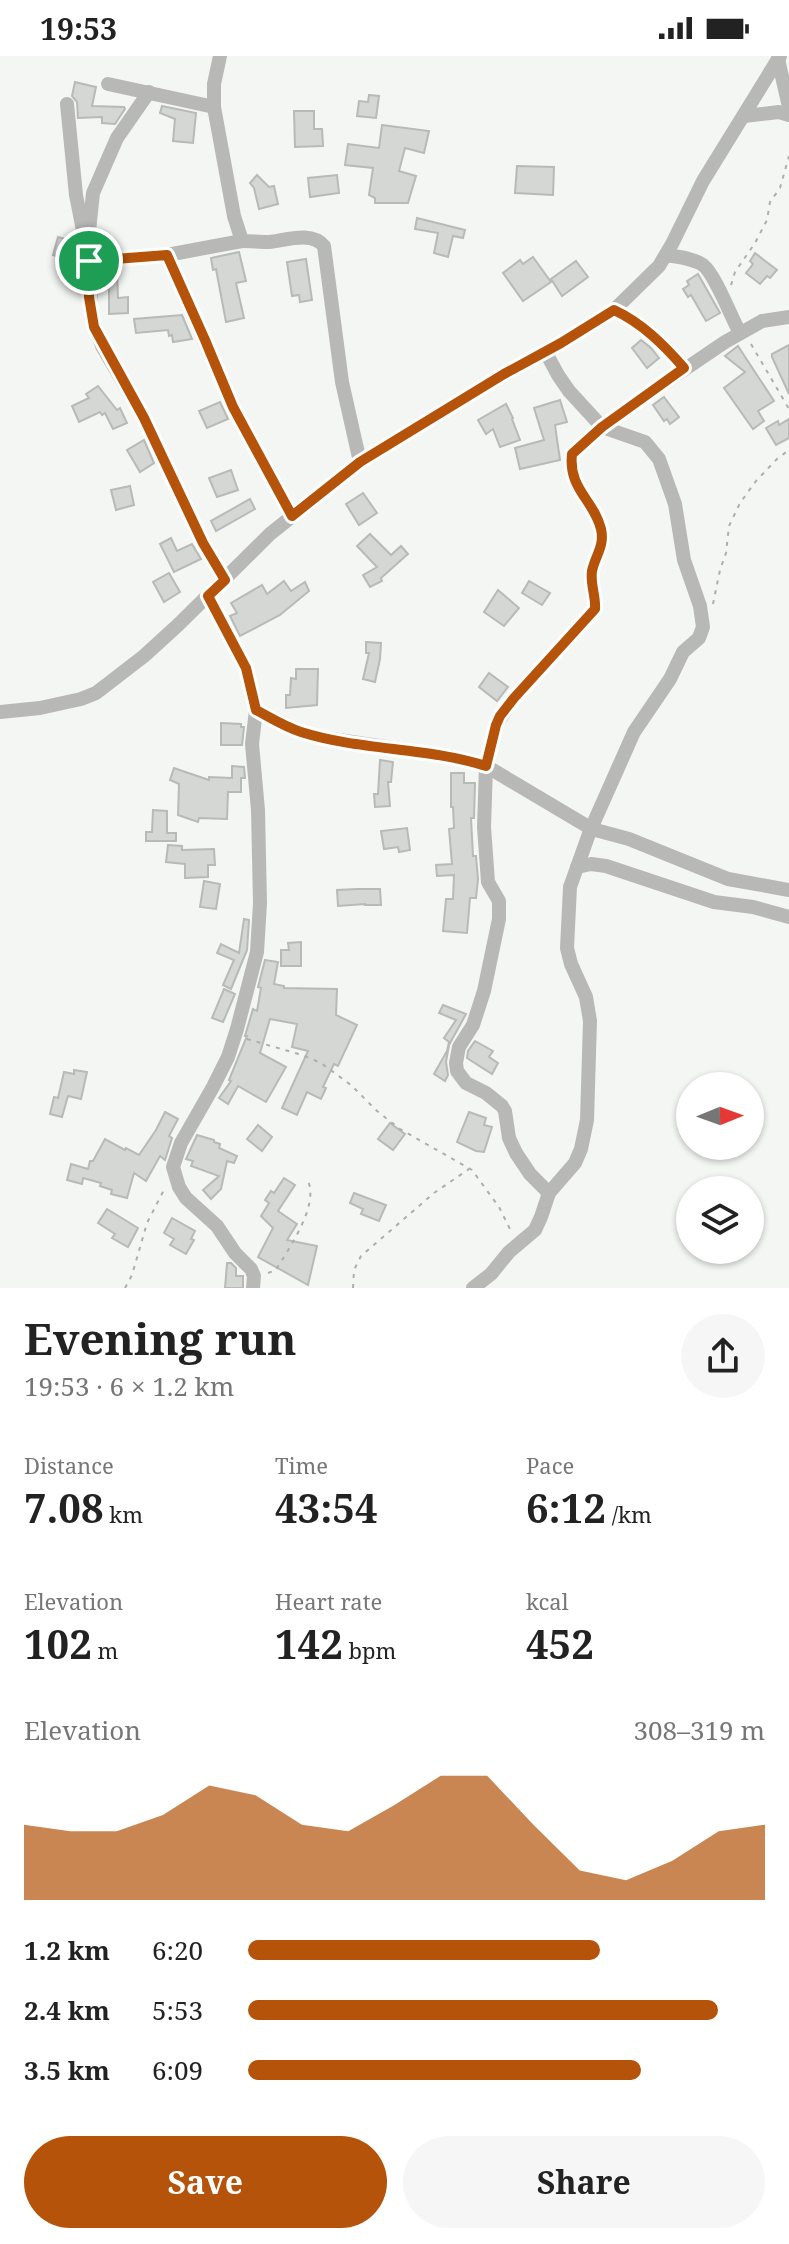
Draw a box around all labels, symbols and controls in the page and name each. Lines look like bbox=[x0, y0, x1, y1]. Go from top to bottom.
text: 19:53 bbox=[40, 8, 117, 49]
pin bbox=[55, 227, 123, 295]
icon: arrive bbox=[67, 239, 111, 283]
north arrow bbox=[676, 1072, 764, 1160]
map controls bbox=[676, 1072, 764, 1264]
button: layers bbox=[676, 1176, 764, 1264]
text: Evening run bbox=[24, 1308, 297, 1368]
button: share bbox=[681, 1314, 765, 1398]
text: 19:53 · 6 × 1.2 km bbox=[24, 1368, 234, 1404]
text: Distance bbox=[24, 1450, 114, 1480]
text: Time bbox=[275, 1450, 328, 1480]
text: Pace bbox=[526, 1450, 574, 1480]
text: 7.08 bbox=[24, 1480, 104, 1535]
text: 43:54 bbox=[275, 1480, 378, 1535]
text: 6:12 bbox=[526, 1480, 606, 1535]
text: km bbox=[104, 1499, 143, 1529]
text: /km bbox=[606, 1499, 652, 1529]
text: Elevation bbox=[24, 1586, 123, 1616]
text: Heart rate bbox=[275, 1586, 382, 1616]
text: kcal bbox=[526, 1586, 568, 1616]
text: 102 bbox=[24, 1616, 92, 1671]
text: 142 bbox=[275, 1616, 343, 1671]
text: 452 bbox=[526, 1616, 594, 1671]
text: m bbox=[92, 1635, 118, 1665]
text: bpm bbox=[343, 1635, 396, 1665]
text: Elevation bbox=[24, 1712, 141, 1748]
text: 308–319 m bbox=[633, 1712, 765, 1748]
text: 1.2 km bbox=[24, 1932, 110, 1968]
text: 6:20 bbox=[152, 1932, 203, 1968]
text: 2.4 km bbox=[24, 1992, 110, 2028]
text: 5:53 bbox=[152, 1992, 203, 2028]
text: 3.5 km bbox=[24, 2052, 110, 2088]
text: 6:09 bbox=[152, 2052, 203, 2088]
button: Save bbox=[24, 2136, 387, 2228]
button: Share bbox=[403, 2136, 765, 2228]

